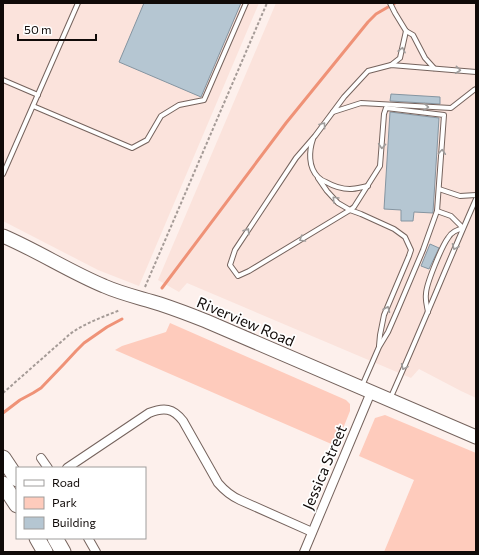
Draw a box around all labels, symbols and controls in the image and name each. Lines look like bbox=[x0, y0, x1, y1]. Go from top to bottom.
scale bar bbox=[18, 16, 96, 42]
text: 50 m bbox=[24, 22, 52, 36]
one-way arrow bbox=[397, 47, 405, 53]
one-way arrow bbox=[455, 66, 461, 75]
one-way arrow bbox=[423, 102, 429, 111]
one-way arrow bbox=[318, 122, 325, 129]
one-way arrow bbox=[377, 143, 386, 149]
one-way arrow bbox=[437, 149, 446, 155]
one-way arrow bbox=[332, 196, 340, 204]
one-way arrow bbox=[243, 228, 250, 235]
one-way arrow bbox=[299, 235, 306, 242]
one-way arrow bbox=[452, 243, 460, 251]
street label: Riverview Road bbox=[194, 292, 298, 350]
one-way arrow bbox=[382, 305, 390, 313]
one-way arrow bbox=[401, 364, 409, 371]
street label: Jessica Street bbox=[298, 422, 350, 512]
legend bbox=[16, 467, 146, 539]
text: Road bbox=[52, 475, 80, 489]
text: Park bbox=[52, 495, 78, 509]
text: Building bbox=[52, 515, 96, 529]

